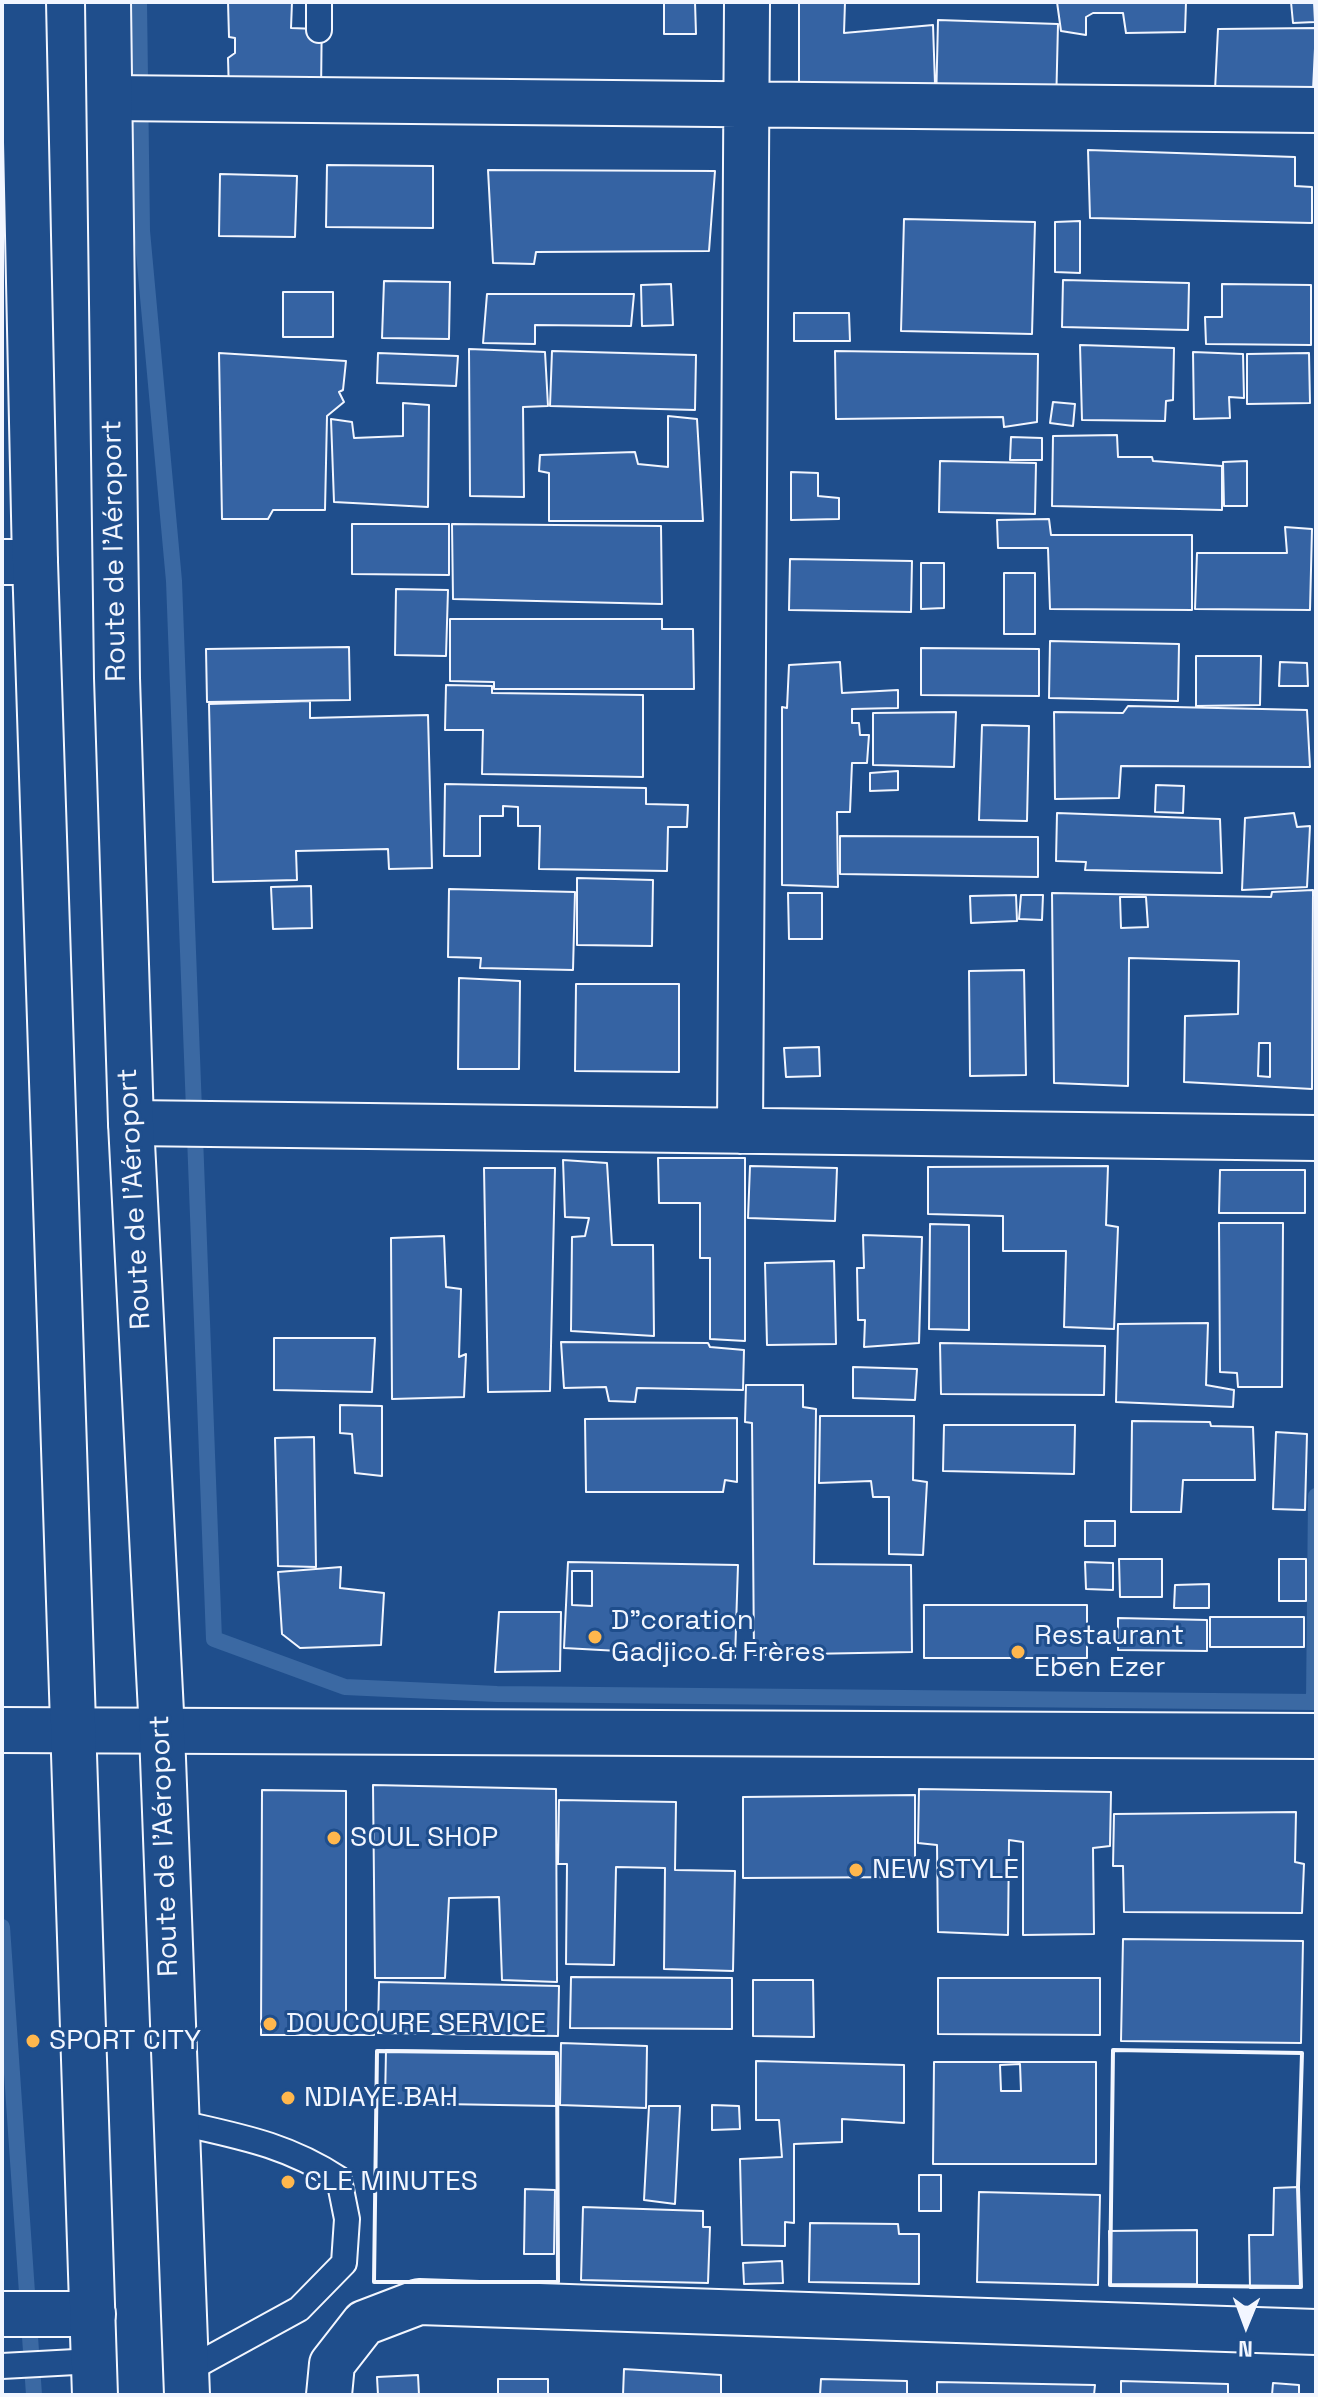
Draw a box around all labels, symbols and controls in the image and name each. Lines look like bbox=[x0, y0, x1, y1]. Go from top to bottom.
street label: Route de l'Aéroport bbox=[96, 420, 134, 682]
street label: Route de l'Aéroport bbox=[111, 1067, 159, 1331]
place label: D"coration Gadjico & Frères bbox=[611, 1604, 825, 1670]
place label: Restaurant Eben Ezer bbox=[1034, 1619, 1184, 1685]
marker: D"coration Gadjico & Frères bbox=[586, 1628, 604, 1646]
marker: Restaurant Eben Ezer bbox=[1009, 1643, 1027, 1661]
street label: Route de l'Aéroport bbox=[144, 1715, 186, 1977]
place label: SOUL SHOP bbox=[350, 1821, 498, 1855]
marker: SOUL SHOP bbox=[325, 1829, 343, 1847]
place label: NEW STYLE bbox=[872, 1853, 1019, 1887]
marker: NEW STYLE bbox=[847, 1861, 865, 1879]
place label: DOUCOURE SERVICE bbox=[286, 2007, 546, 2041]
marker: DOUCOURE SERVICE bbox=[261, 2015, 279, 2033]
place label: SPORT CITY bbox=[49, 2024, 201, 2058]
marker: SPORT CITY bbox=[24, 2032, 42, 2050]
place label: NDIAYE BAH bbox=[304, 2081, 458, 2115]
marker: NDIAYE BAH bbox=[279, 2089, 297, 2107]
place label: CLE MINUTES bbox=[304, 2165, 478, 2199]
marker: CLE MINUTES bbox=[279, 2173, 297, 2191]
north arrow bbox=[1206, 2285, 1286, 2365]
text: N bbox=[1238, 2335, 1253, 2363]

